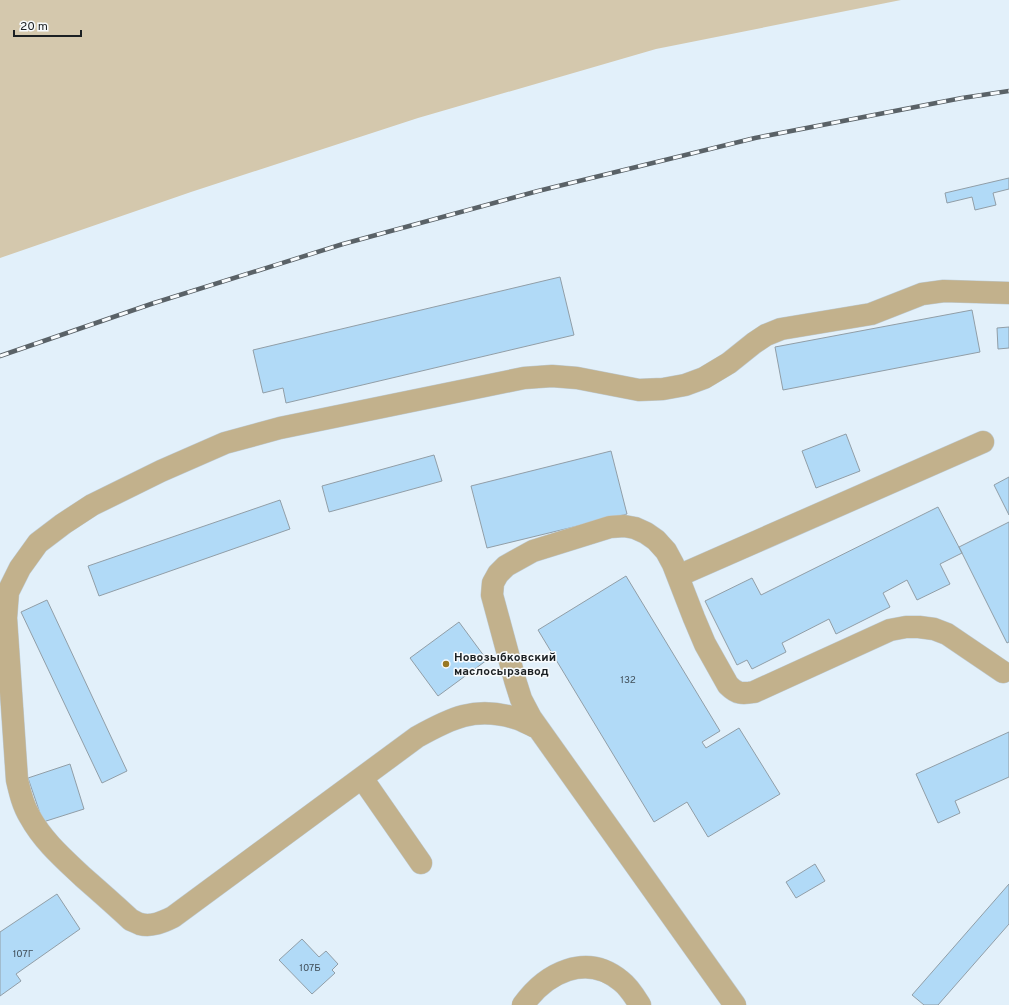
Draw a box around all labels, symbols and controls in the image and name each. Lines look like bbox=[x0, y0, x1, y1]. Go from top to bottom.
scale bar bbox=[14, 12, 81, 38]
text: 20 m bbox=[20, 19, 48, 35]
place label: Новозыбковский маслосырзавод bbox=[454, 650, 556, 680]
marker: Новозыбковский маслосырзавод bbox=[441, 659, 451, 669]
house number: 132 bbox=[620, 674, 636, 687]
house number: 107Г bbox=[13, 948, 34, 961]
house number: 107Б bbox=[299, 962, 321, 975]

